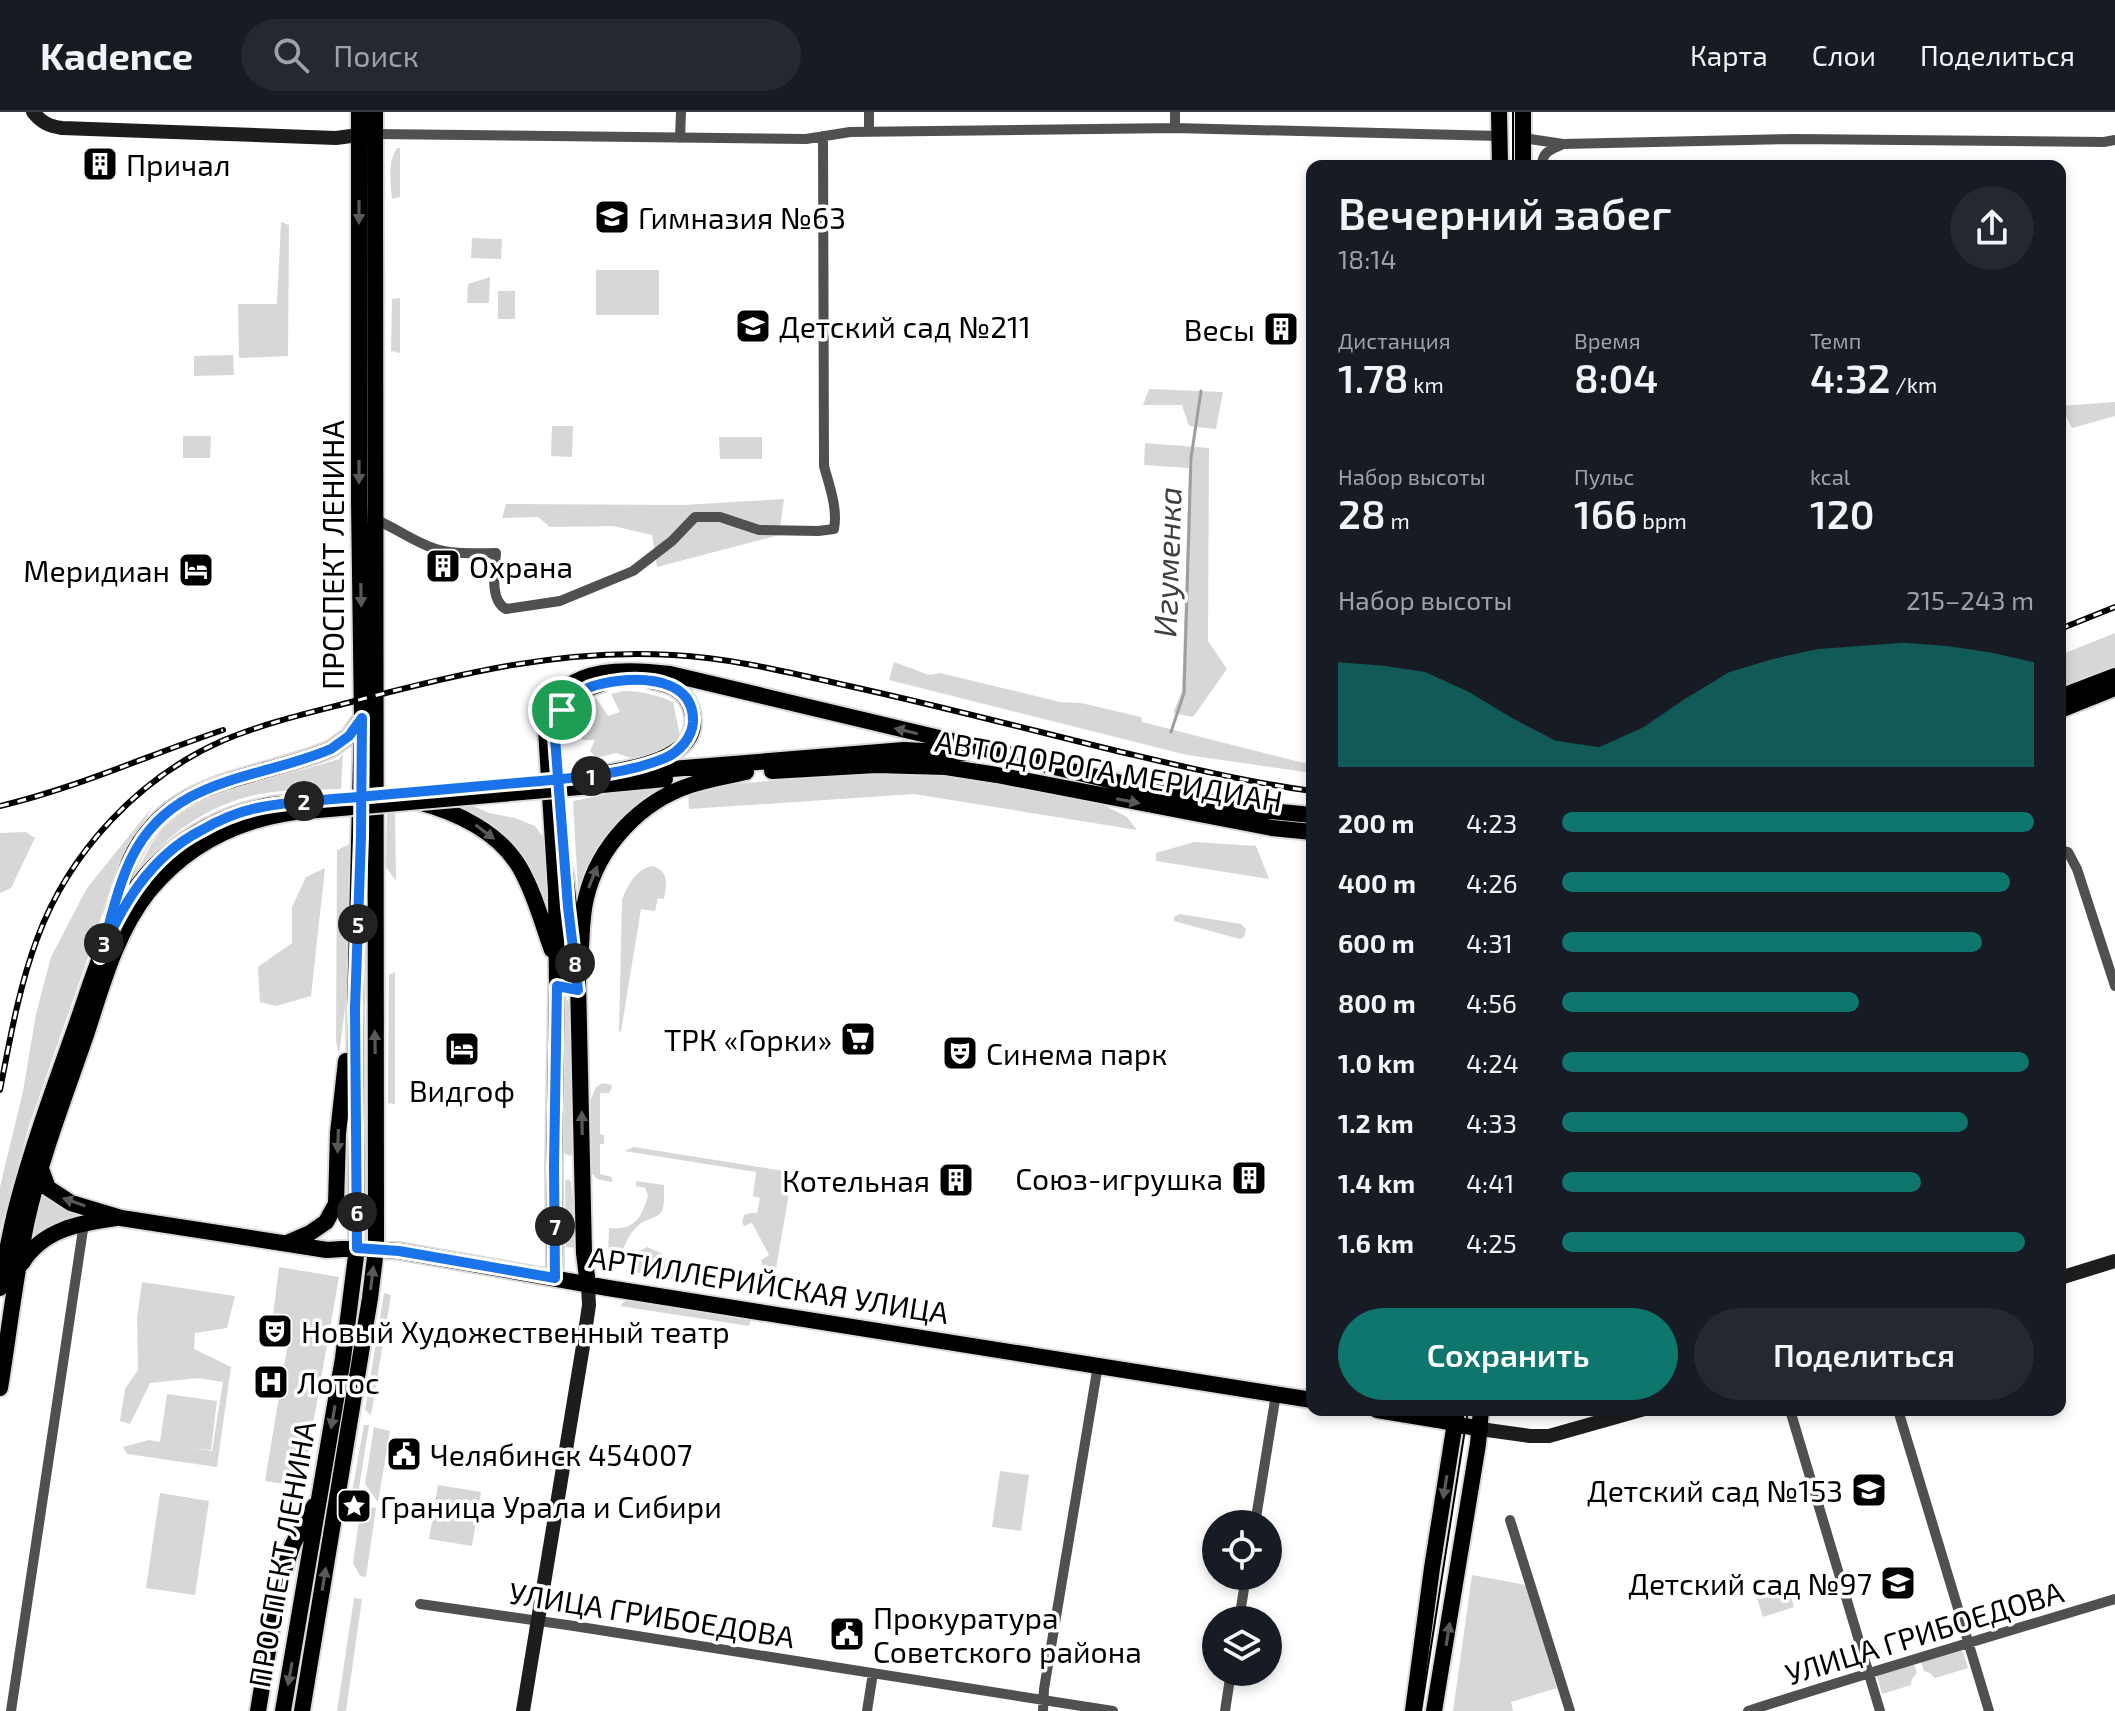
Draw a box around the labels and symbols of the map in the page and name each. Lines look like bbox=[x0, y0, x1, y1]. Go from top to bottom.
building icon: Причал bbox=[81, 145, 119, 183]
place label: Причал bbox=[126, 146, 231, 182]
school or university icon: Гимназия №63 bbox=[593, 198, 631, 236]
place label: Гимназия №63 bbox=[638, 199, 846, 235]
one-way arrow bbox=[353, 200, 365, 225]
school or university icon: Детский сад №211 bbox=[734, 307, 772, 345]
place label: Детский сад №211 bbox=[779, 308, 1031, 344]
building icon: Весы bbox=[1262, 310, 1300, 348]
place label: Весы bbox=[1184, 311, 1255, 347]
street label: ПРОСПЕКТ ЛЕНИНА bbox=[314, 420, 350, 690]
one-way arrow bbox=[353, 460, 365, 485]
water label: Игуменка bbox=[1144, 486, 1188, 638]
building icon: Охрана bbox=[424, 547, 462, 585]
place label: Охрана bbox=[469, 548, 573, 584]
hotel icon: Меридиан bbox=[177, 551, 215, 589]
place label: Меридиан bbox=[23, 552, 170, 588]
one-way arrow bbox=[355, 583, 368, 608]
pin bbox=[528, 676, 596, 744]
street label: АВТОДОРОГА МЕРИДИАН bbox=[932, 722, 1286, 818]
one-way arrow bbox=[893, 724, 918, 737]
pin: 1 bbox=[571, 756, 611, 796]
pin: 2 bbox=[284, 781, 324, 821]
one-way arrow bbox=[1116, 795, 1141, 808]
one-way arrow bbox=[475, 824, 495, 840]
one-way arrow bbox=[587, 865, 600, 889]
pin: 5 bbox=[338, 904, 378, 944]
pin: 3 bbox=[84, 923, 124, 963]
pin: 8 bbox=[555, 943, 595, 983]
supermarket icon: ТРК «Горки» bbox=[839, 1020, 877, 1058]
place label: ТРК «Горки» bbox=[664, 1021, 832, 1057]
one-way arrow bbox=[369, 1029, 382, 1054]
hotel icon: Видгоф bbox=[443, 1030, 481, 1068]
theatre icon: Синема парк bbox=[941, 1034, 979, 1072]
place label: Синема парк bbox=[986, 1035, 1167, 1071]
place label: Видгоф bbox=[409, 1072, 515, 1108]
one-way arrow bbox=[575, 1110, 588, 1135]
one-way arrow bbox=[332, 1129, 345, 1154]
building icon: Союз-игрушка bbox=[1230, 1159, 1268, 1197]
place label: Союз-игрушка bbox=[1015, 1160, 1223, 1197]
building icon: Котельная bbox=[937, 1161, 975, 1199]
place label: Котельная bbox=[782, 1162, 930, 1198]
pin: 6 bbox=[337, 1192, 377, 1232]
one-way arrow bbox=[62, 1196, 86, 1208]
pin: 7 bbox=[535, 1206, 575, 1246]
street label: АРТИЛЛЕРИЙСКАЯ УЛИЦА bbox=[587, 1238, 952, 1330]
one-way arrow bbox=[366, 1265, 379, 1290]
theatre icon: Новый Художественный театр bbox=[256, 1312, 294, 1350]
place label: Новый Художественный театр bbox=[301, 1313, 730, 1350]
hospital icon: Лотос bbox=[252, 1363, 290, 1401]
place label: Лотос bbox=[297, 1364, 380, 1400]
one-way arrow bbox=[326, 1405, 338, 1430]
street label: ПРОСПЕКТ ЛЕНИНА bbox=[240, 1418, 322, 1690]
public building icon: Челябинск 454007 bbox=[385, 1435, 423, 1473]
place label: Челябинск 454007 bbox=[430, 1436, 692, 1472]
school or university icon: Детский сад №153 bbox=[1850, 1471, 1888, 1509]
place label: Детский сад №153 bbox=[1587, 1472, 1843, 1508]
one-way arrow bbox=[1438, 1475, 1451, 1500]
place icon: Граница Урала и Сибири bbox=[335, 1487, 373, 1525]
place label: Граница Урала и Сибири bbox=[380, 1488, 722, 1524]
school or university icon: Детский сад №97 bbox=[1879, 1564, 1917, 1602]
place label: Детский сад №97 bbox=[1628, 1565, 1872, 1601]
one-way arrow bbox=[318, 1566, 330, 1591]
street label: УЛИЦА ГРИБОЕДОВА bbox=[1781, 1572, 2068, 1691]
street label: УЛИЦА ГРИБОЕДОВА bbox=[507, 1574, 798, 1654]
place label: Прокуратура Советского района bbox=[873, 1599, 1142, 1669]
public building icon: Прокуратура Советского района bbox=[828, 1615, 866, 1653]
one-way arrow bbox=[1442, 1621, 1455, 1646]
one-way arrow bbox=[283, 1662, 295, 1687]

